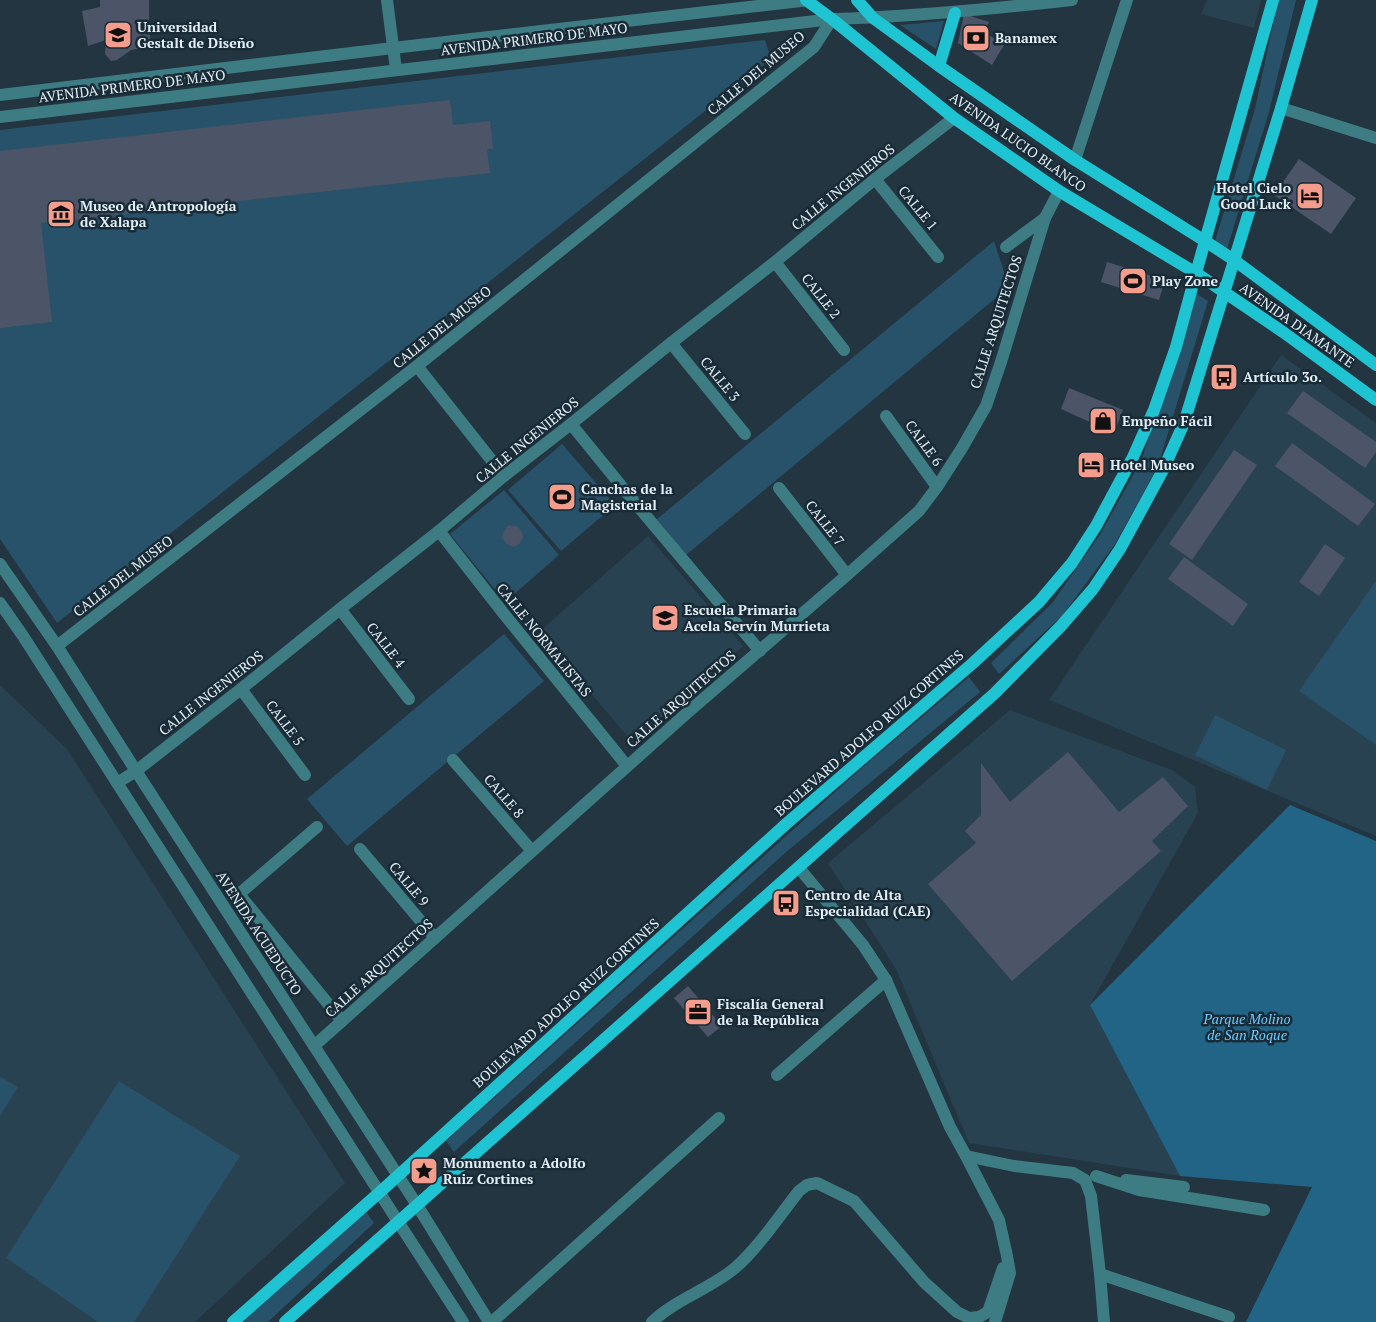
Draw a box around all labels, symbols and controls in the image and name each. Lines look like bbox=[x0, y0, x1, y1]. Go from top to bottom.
place label: Universidad Gestalt de Diseño bbox=[137, 17, 254, 52]
street label: AVENIDA PRIMERO DE MAYO bbox=[439, 18, 629, 59]
school or university icon: Universidad Gestalt de Diseño bbox=[103, 20, 133, 50]
bank icon: Banamex bbox=[961, 23, 991, 53]
street label: CALLE DEL MUSEO bbox=[703, 26, 808, 119]
place label: Banamex bbox=[995, 28, 1057, 47]
street label: AVENIDA PRIMERO DE MAYO bbox=[37, 65, 227, 106]
street label: AVENIDA LUCIO BLANCO bbox=[946, 87, 1090, 196]
street label: CALLE INGENIEROS bbox=[787, 139, 898, 234]
place label: Hotel Cielo Good Luck bbox=[1216, 178, 1292, 213]
street label: CALLE 1 bbox=[894, 181, 942, 234]
hotel icon: Hotel Cielo Good Luck bbox=[1295, 181, 1325, 211]
place label: Museo de Antropología de Xalapa bbox=[80, 196, 237, 231]
museum icon: Museo de Antropología de Xalapa bbox=[46, 199, 76, 229]
street label: CALLE ARQUITECTOS bbox=[965, 253, 1026, 391]
sports icon: Play Zone bbox=[1118, 266, 1148, 296]
street label: CALLE 2 bbox=[798, 269, 845, 322]
place label: Play Zone bbox=[1152, 271, 1218, 290]
street label: AVENIDA DIAMANTE bbox=[1236, 278, 1358, 371]
street label: CALLE DEL MUSEO bbox=[388, 281, 495, 372]
street label: CALLE 3 bbox=[696, 352, 744, 405]
bus stop icon: Artículo 3o. bbox=[1209, 362, 1239, 392]
place label: Artículo 3o. bbox=[1243, 367, 1322, 386]
street label: CALLE INGENIEROS bbox=[471, 392, 582, 487]
shop icon: Empeño Fácil bbox=[1088, 406, 1118, 436]
place label: Empeño Fácil bbox=[1122, 411, 1213, 430]
street label: CALLE 6 bbox=[901, 416, 948, 470]
hotel icon: Hotel Museo bbox=[1076, 450, 1106, 480]
place label: Hotel Museo bbox=[1110, 455, 1194, 474]
place label: Canchas de la Magisterial bbox=[581, 479, 673, 514]
sports icon: Canchas de la Magisterial bbox=[547, 482, 577, 512]
street label: CALLE 7 bbox=[802, 496, 849, 549]
street label: CALLE DEL MUSEO bbox=[69, 531, 177, 621]
street label: CALLE NORMALISTAS bbox=[493, 579, 596, 700]
place label: Escuela Primaria Acela Servín Murrieta bbox=[684, 600, 830, 635]
school or university icon: Escuela Primaria Acela Servín Murrieta bbox=[650, 603, 680, 633]
street label: CALLE 4 bbox=[363, 618, 410, 672]
street label: BOULEVARD ADOLFO RUIZ CORTINES bbox=[770, 645, 967, 820]
street label: CALLE INGENIEROS bbox=[154, 646, 267, 739]
street label: CALLE ARQUITECTOS bbox=[622, 646, 739, 751]
street label: CALLE 5 bbox=[262, 696, 309, 749]
street label: CALLE 8 bbox=[480, 770, 529, 822]
street label: CALLE 9 bbox=[385, 857, 434, 910]
street label: AVENIDA ACUEDUCTO bbox=[212, 867, 307, 999]
place label: Centro de Alta Especialidad (CAE) bbox=[805, 885, 931, 920]
bus stop icon: Centro de Alta Especialidad (CAE) bbox=[771, 888, 801, 918]
street label: CALLE ARQUITECTOS bbox=[321, 914, 437, 1021]
street label: BOULEVARD ADOLFO RUIZ CORTINES bbox=[468, 914, 663, 1092]
place label: Fiscalía General de la República bbox=[717, 994, 824, 1029]
office icon: Fiscalía General de la República bbox=[683, 997, 713, 1027]
park label: Parque Molino de San Roque bbox=[1202, 1009, 1291, 1044]
place label: Monumento a Adolfo Ruiz Cortines bbox=[443, 1153, 586, 1188]
place icon: Monumento a Adolfo Ruiz Cortines bbox=[409, 1156, 439, 1186]

